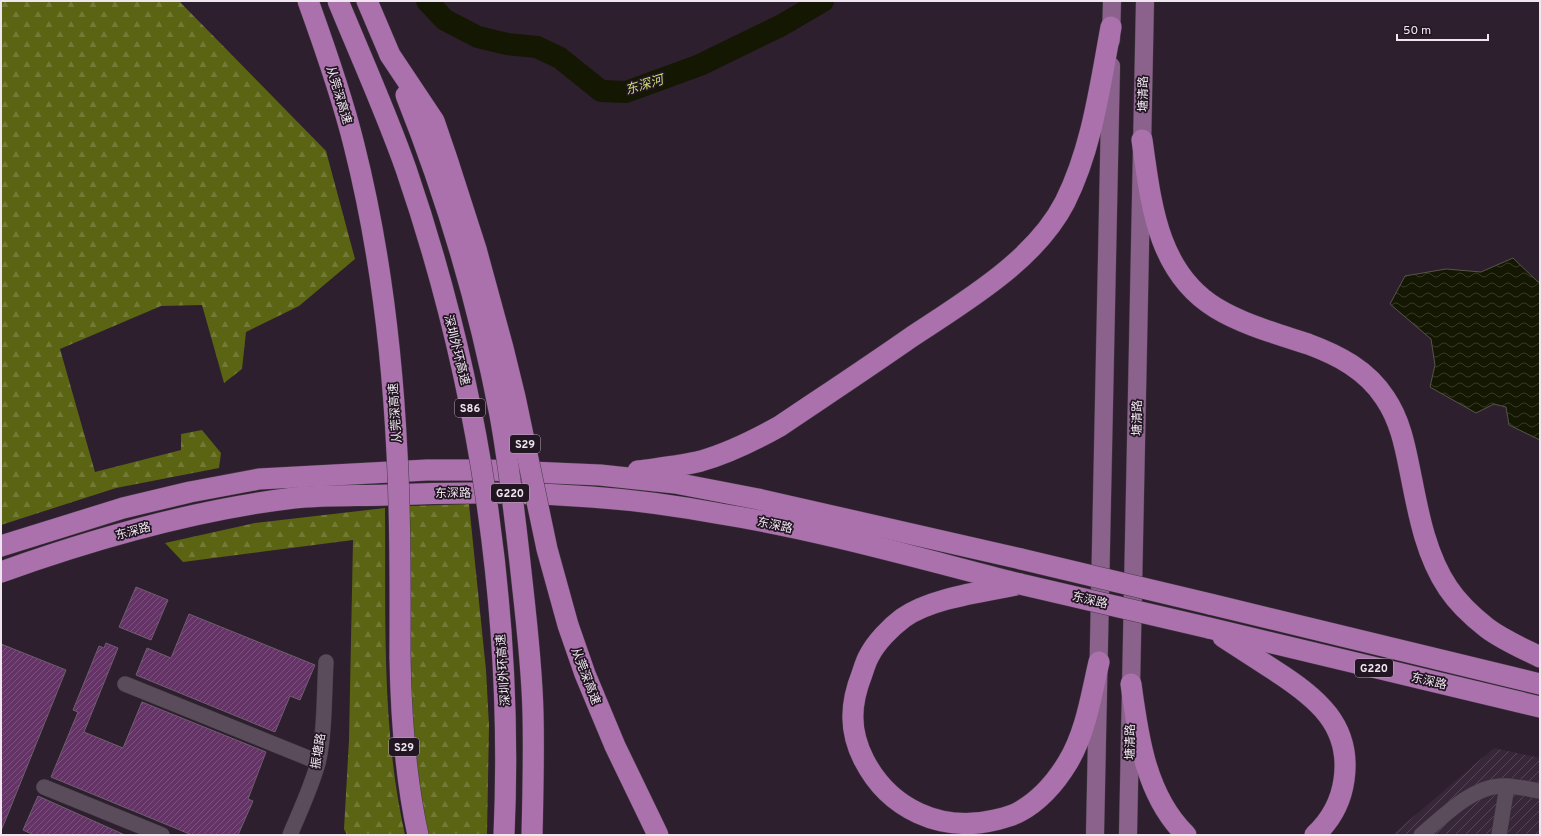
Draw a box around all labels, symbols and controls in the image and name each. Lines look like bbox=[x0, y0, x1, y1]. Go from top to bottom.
scale bar bbox=[1397, 16, 1488, 42]
text: 50 m bbox=[1403, 23, 1431, 39]
street label: 从莞深高速 bbox=[322, 64, 354, 126]
water label: 东深河 bbox=[624, 72, 668, 99]
street label: 塘清路 bbox=[1136, 76, 1152, 112]
street label: 深圳外环高速 bbox=[440, 313, 473, 387]
street label: 从莞深高速 bbox=[386, 382, 406, 443]
road number: S86 bbox=[455, 399, 485, 417]
street label: 塘清路 bbox=[1130, 400, 1146, 436]
road number: S29 bbox=[510, 435, 540, 453]
road number: G220 bbox=[491, 484, 529, 502]
street label: 东深路 bbox=[435, 486, 471, 502]
street label: 东深路 bbox=[756, 514, 794, 538]
street label: 东深路 bbox=[114, 520, 153, 544]
street label: 东深路 bbox=[1070, 589, 1109, 613]
street label: 深圳外环高速 bbox=[494, 633, 514, 706]
street label: 从莞深高速 bbox=[567, 645, 603, 707]
road number: G220 bbox=[1355, 659, 1393, 677]
street label: 东深路 bbox=[1409, 670, 1448, 694]
street label: 塘清路 bbox=[1123, 724, 1139, 760]
street label: 振塘路 bbox=[308, 732, 330, 770]
road number: S29 bbox=[389, 738, 419, 756]

